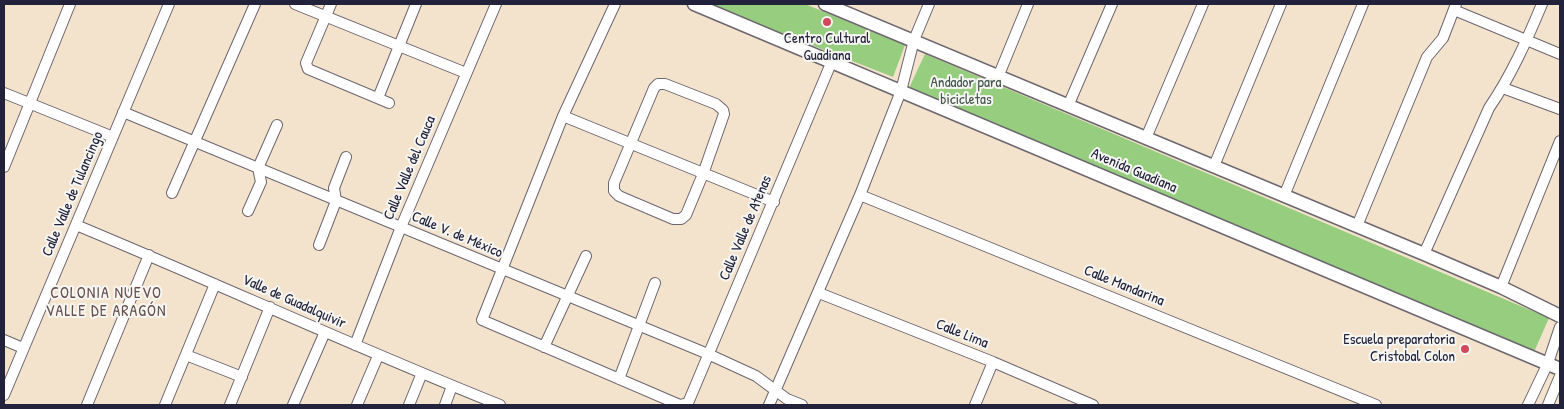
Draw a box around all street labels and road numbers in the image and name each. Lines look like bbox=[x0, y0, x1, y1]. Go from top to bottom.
street label: Calle Valle del Cauca bbox=[380, 113, 440, 223]
street label: Calle Valle de Tulancingo bbox=[39, 129, 107, 259]
street label: Avenida Guadiana bbox=[1088, 145, 1180, 197]
street label: Calle Valle de Atenas bbox=[716, 173, 776, 283]
street label: Calle V. de México bbox=[409, 208, 505, 262]
street label: Calle Mandarina bbox=[1081, 262, 1167, 310]
street label: Valle de Guadalquivir bbox=[239, 271, 349, 333]
street label: Calle Lima bbox=[933, 315, 991, 353]

